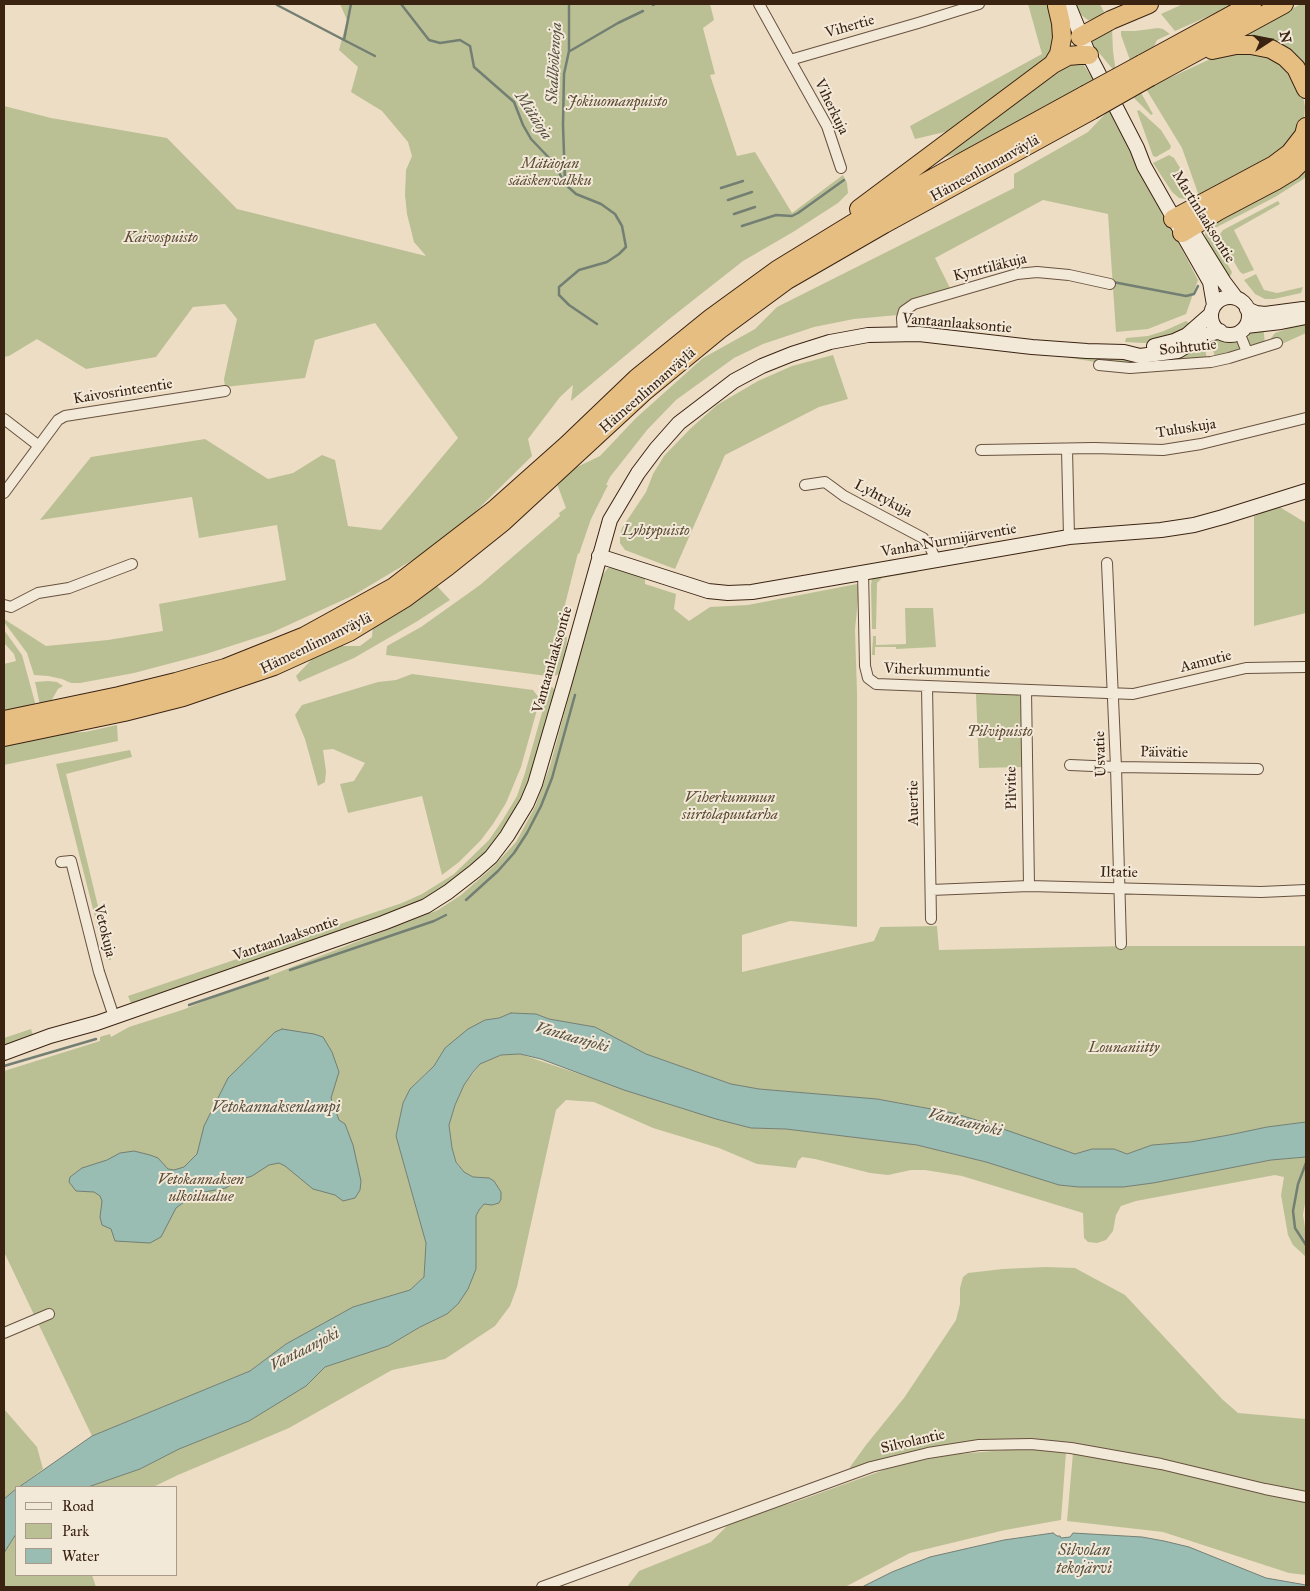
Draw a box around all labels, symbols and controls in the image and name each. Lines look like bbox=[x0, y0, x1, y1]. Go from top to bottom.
street label: Vihertie bbox=[823, 11, 877, 43]
north arrow bbox=[1245, 15, 1295, 65]
water label: Skallbölenoja bbox=[543, 22, 567, 104]
text: N bbox=[1276, 30, 1295, 44]
street label: Viherkuja bbox=[810, 76, 852, 138]
water label: Mätäoja bbox=[510, 88, 556, 144]
park label: Jokiuomanpuisto bbox=[567, 93, 667, 111]
street label: Hämeenlinnanväylä bbox=[927, 132, 1043, 206]
park label: Mätäojan sääskenvalkku bbox=[508, 155, 592, 190]
street label: Martinlaaksontie bbox=[1167, 168, 1239, 266]
park label: Kaivospuisto bbox=[124, 229, 198, 247]
street label: Kynttiläkuja bbox=[951, 250, 1029, 286]
street label: Vantaanlaaksontie bbox=[901, 310, 1013, 338]
street label: Soihtutie bbox=[1158, 336, 1218, 360]
street label: Hämeenlinnanväylä bbox=[596, 344, 700, 438]
street label: Kaivosrinteentie bbox=[72, 375, 174, 409]
street label: Tuluskuja bbox=[1155, 415, 1217, 443]
street label: Lyhtykuja bbox=[851, 476, 915, 522]
street label: Vanha Nurmijärventie bbox=[880, 520, 1018, 562]
park label: Lyhtypuisto bbox=[622, 522, 690, 540]
street label: Vantaanlaaksontie bbox=[529, 605, 577, 715]
street label: Hämeenlinnanväylä bbox=[257, 609, 375, 679]
street label: Aamutie bbox=[1178, 647, 1234, 677]
street label: Viherkummuntie bbox=[884, 660, 990, 682]
park label: Pilvipuisto bbox=[967, 723, 1033, 741]
street label: Usvatie bbox=[1091, 731, 1111, 777]
street label: Päivätie bbox=[1140, 744, 1188, 762]
street label: Pilvitie bbox=[1003, 766, 1021, 810]
street label: Auertie bbox=[905, 780, 923, 826]
park label: Viherkummun siirtolapuutarha bbox=[682, 789, 778, 824]
street label: Iltatie bbox=[1100, 864, 1138, 882]
street label: Vetokuja bbox=[89, 903, 119, 959]
street label: Vantaanlaaksontie bbox=[231, 913, 341, 965]
water label: Vantaanjoki bbox=[533, 1018, 611, 1058]
park label: Lounaniitty bbox=[1089, 1039, 1159, 1057]
water label: Vetokannaksenlampi bbox=[212, 1098, 340, 1118]
water label: Vantaanjoki bbox=[926, 1105, 1004, 1141]
park label: Vetokannaksen ulkoilualue bbox=[158, 1171, 244, 1206]
water label: Vantaanjoki bbox=[267, 1324, 343, 1376]
street label: Silvolantie bbox=[879, 1426, 947, 1458]
legend bbox=[15, 1486, 178, 1576]
text: Road bbox=[62, 1497, 94, 1515]
text: Park bbox=[62, 1522, 89, 1540]
water label: Silvolan tekojärvi bbox=[1056, 1541, 1112, 1579]
text: Water bbox=[62, 1547, 99, 1565]

